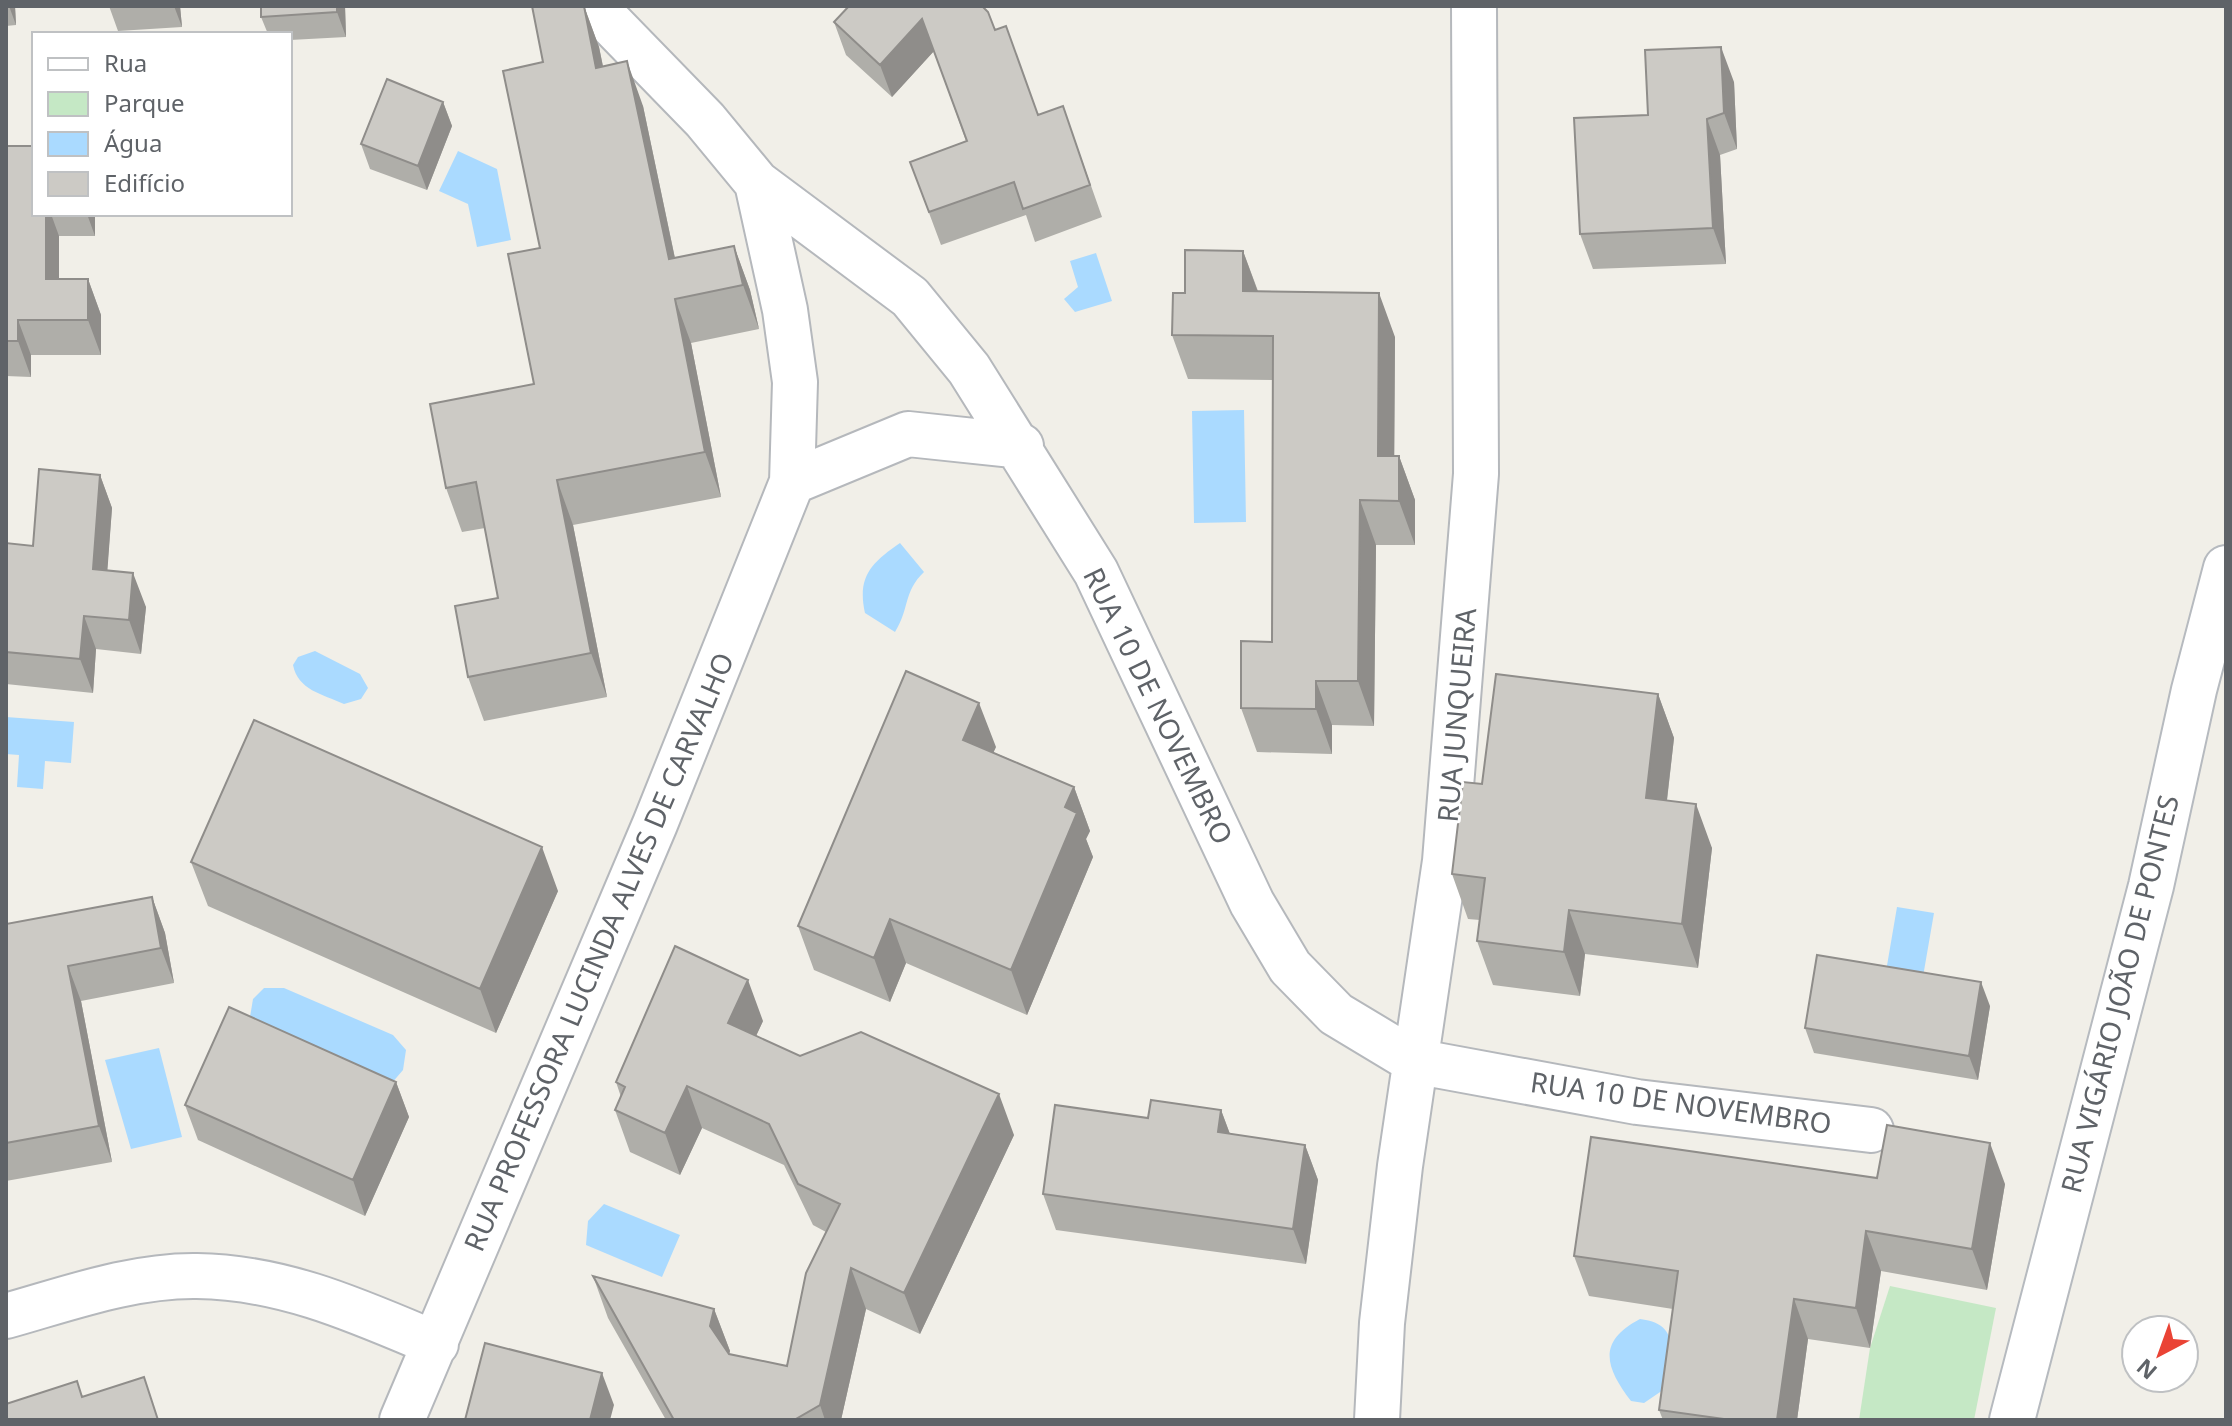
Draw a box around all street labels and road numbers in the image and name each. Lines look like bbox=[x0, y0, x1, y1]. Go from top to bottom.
street label: RUA 10 DE NOVEMBRO bbox=[1075, 561, 1242, 850]
street label: RUA JUNQUEIRA bbox=[1428, 606, 1484, 824]
street label: RUA PROFESSORA LUCINDA ALVES DE CARVALHO bbox=[454, 646, 742, 1257]
street label: RUA VIGÁRIO JOÃO DE PONTES bbox=[2051, 791, 2187, 1197]
street label: RUA 10 DE NOVEMBRO bbox=[1528, 1062, 1834, 1142]

